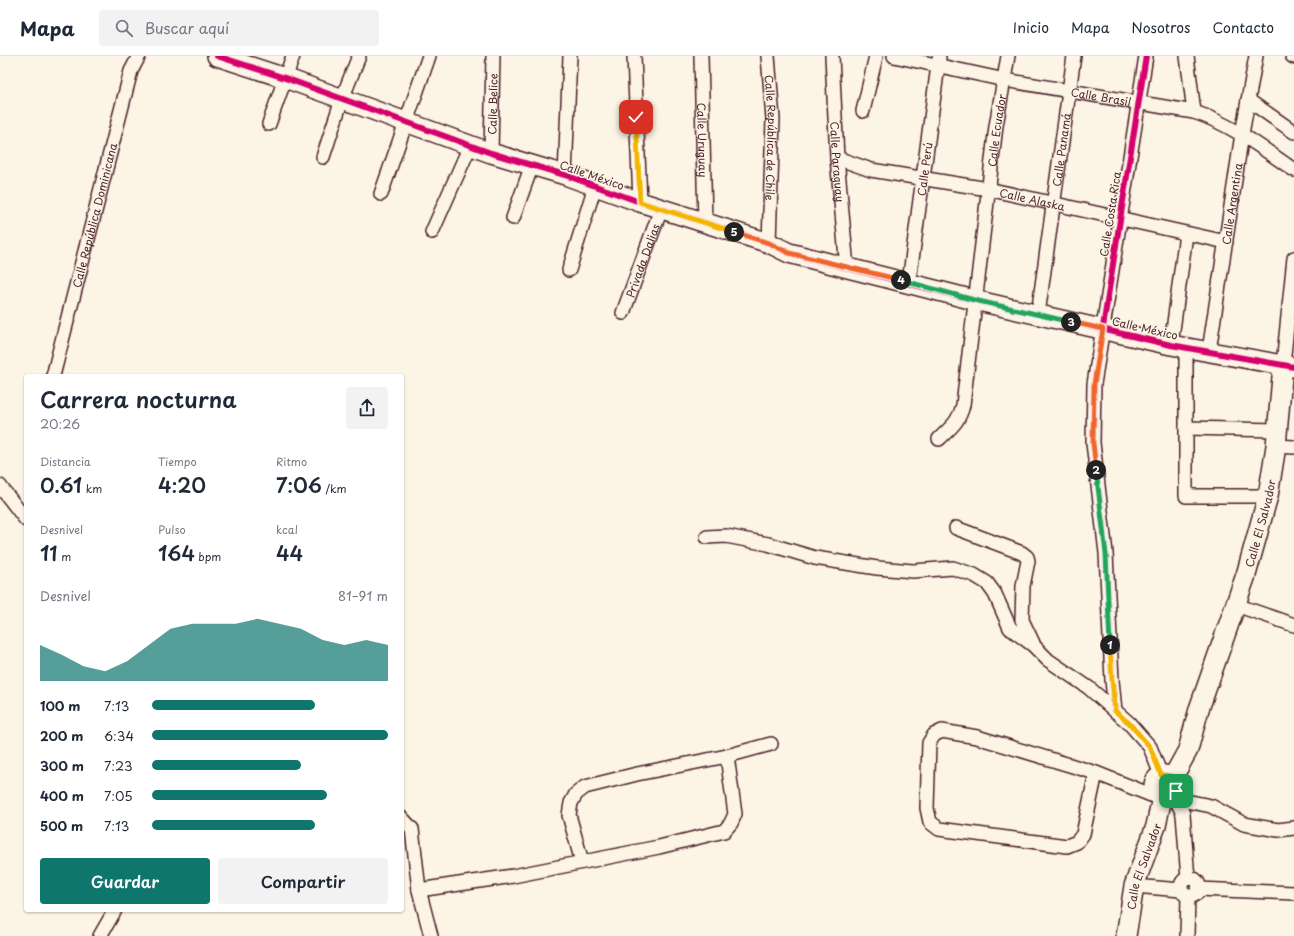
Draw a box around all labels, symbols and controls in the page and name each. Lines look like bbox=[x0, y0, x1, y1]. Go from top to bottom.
search box bbox=[99, 10, 379, 46]
text: Mapa bbox=[20, 14, 75, 42]
text: Buscar aquí bbox=[145, 16, 229, 39]
icon: search bbox=[113, 17, 135, 39]
text: Inicio bbox=[1013, 17, 1049, 38]
text: Mapa bbox=[1071, 17, 1109, 38]
text: Nosotros bbox=[1131, 17, 1191, 38]
text: Contacto bbox=[1213, 17, 1274, 38]
street label: Calle Belice bbox=[483, 73, 501, 135]
street label: Calle República de Chile bbox=[761, 74, 782, 201]
street label: Calle Brasil bbox=[1070, 83, 1133, 110]
street label: Calle Ecuador bbox=[983, 92, 1010, 168]
pin bbox=[619, 100, 653, 134]
street label: Calle Uruguay bbox=[694, 102, 712, 178]
icon: check bbox=[625, 106, 647, 128]
street label: Calle Panamá bbox=[1047, 112, 1074, 187]
street label: Calle Paraguay bbox=[827, 121, 849, 203]
street label: Calle República Dominicana bbox=[67, 141, 121, 289]
street label: Calle Perú bbox=[912, 141, 936, 197]
street label: Calle México bbox=[557, 156, 627, 194]
street label: Calle Argentina bbox=[1217, 162, 1246, 246]
street label: Calle Costa Rica bbox=[1095, 170, 1125, 258]
street label: Calle Alaska bbox=[998, 183, 1067, 214]
street label: Privada Dalias bbox=[621, 221, 663, 300]
pin: 5 bbox=[724, 222, 744, 242]
text: 5 bbox=[730, 223, 738, 240]
pin: 4 bbox=[891, 270, 911, 290]
text: 4 bbox=[897, 271, 905, 288]
pin: 3 bbox=[1061, 312, 1081, 332]
street label: Calle México bbox=[1110, 312, 1180, 344]
text: 3 bbox=[1067, 313, 1075, 330]
text: Carrera nocturna bbox=[40, 382, 237, 415]
button: share bbox=[346, 387, 388, 429]
text: 20:26 bbox=[40, 414, 80, 433]
text: Distancia bbox=[40, 453, 91, 470]
text: Tiempo bbox=[158, 453, 197, 470]
text: Ritmo bbox=[276, 453, 307, 470]
pin: 2 bbox=[1086, 460, 1106, 480]
text: 2 bbox=[1092, 461, 1100, 478]
text: 0.61 bbox=[40, 470, 82, 500]
text: 4:20 bbox=[158, 470, 206, 500]
text: 7:06 bbox=[276, 470, 322, 500]
street label: Calle El Salvador bbox=[1240, 478, 1279, 569]
text: km bbox=[82, 480, 102, 497]
text: /km bbox=[322, 480, 346, 497]
text: Desnivel bbox=[40, 521, 83, 538]
text: Pulso bbox=[158, 521, 186, 538]
text: kcal bbox=[276, 521, 298, 538]
text: 11 bbox=[40, 538, 58, 568]
text: 164 bbox=[158, 538, 195, 568]
text: 44 bbox=[276, 538, 303, 568]
text: m bbox=[58, 548, 71, 565]
text: bpm bbox=[195, 548, 221, 565]
text: Desnivel bbox=[40, 586, 91, 605]
text: 81–91 m bbox=[338, 586, 388, 605]
pin: 1 bbox=[1100, 635, 1120, 655]
text: 1 bbox=[1107, 636, 1113, 653]
text: 100 m bbox=[40, 696, 81, 715]
text: 7:13 bbox=[104, 696, 129, 715]
text: 200 m bbox=[40, 726, 84, 745]
text: 6:34 bbox=[104, 726, 134, 745]
text: 300 m bbox=[40, 756, 84, 775]
text: 7:23 bbox=[104, 756, 133, 775]
pin bbox=[1159, 774, 1193, 808]
icon: arrive bbox=[1165, 780, 1187, 802]
text: 400 m bbox=[40, 786, 84, 805]
text: 7:05 bbox=[104, 786, 133, 805]
text: 500 m bbox=[40, 816, 83, 835]
text: 7:13 bbox=[104, 816, 129, 835]
street label: Calle El Salvador bbox=[1122, 822, 1165, 911]
button: Guardar bbox=[40, 858, 210, 904]
button: Compartir bbox=[218, 858, 388, 904]

